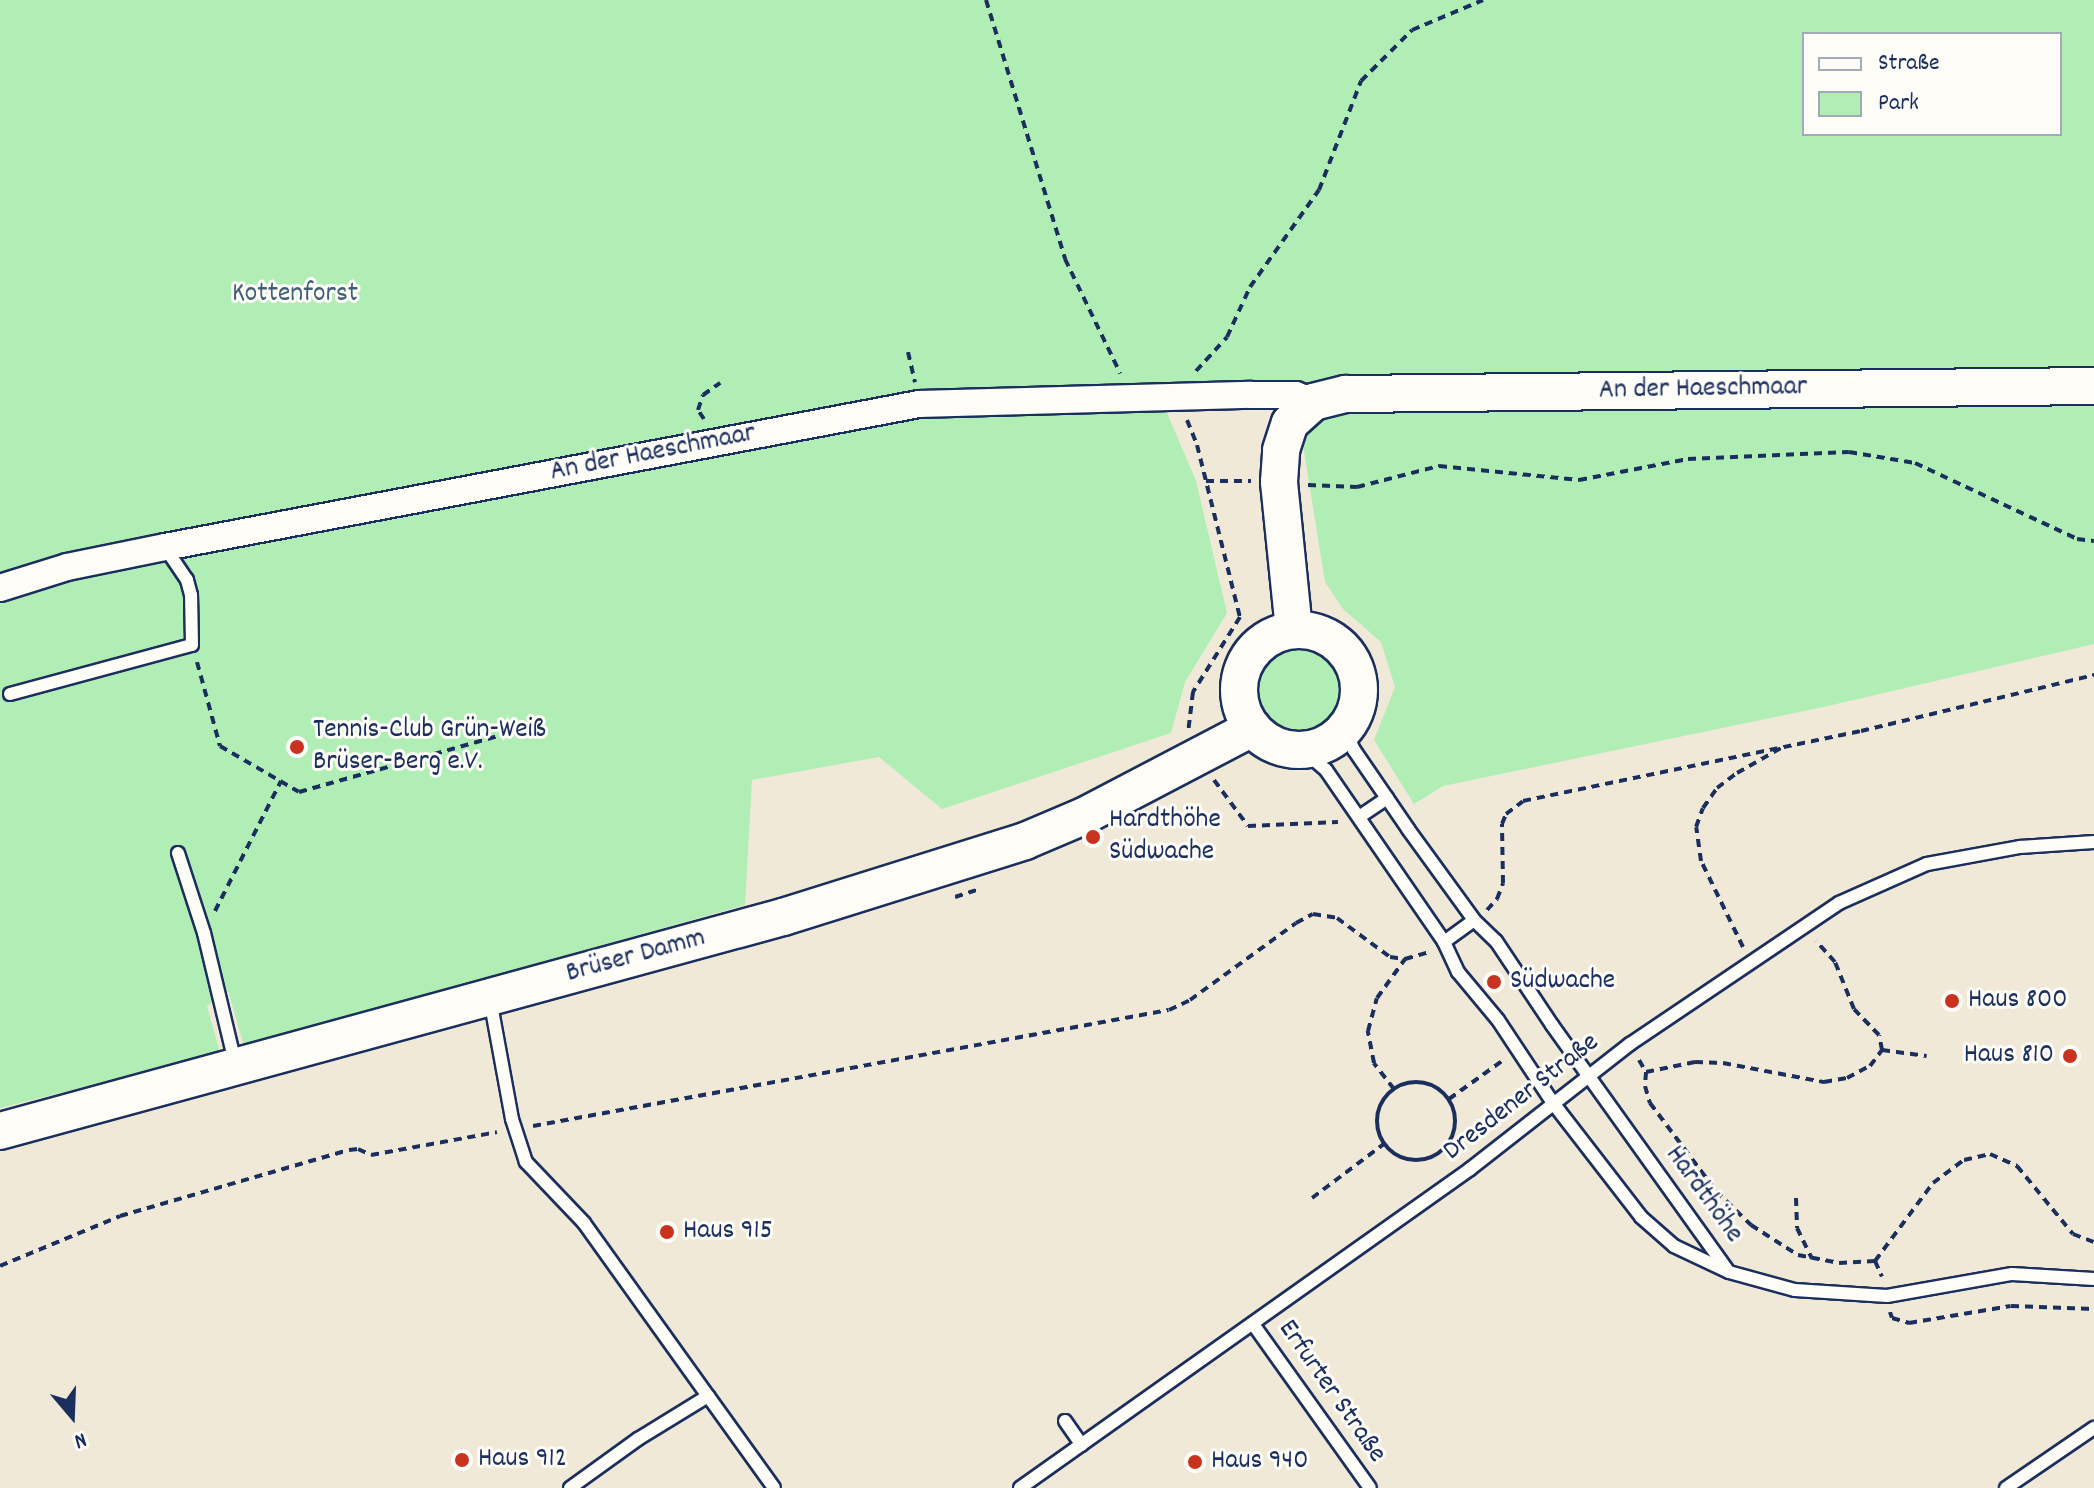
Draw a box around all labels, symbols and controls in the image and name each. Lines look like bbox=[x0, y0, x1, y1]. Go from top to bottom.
legend bbox=[1802, 32, 2062, 136]
text: Straße bbox=[1878, 47, 1940, 81]
text: Park bbox=[1878, 87, 1919, 121]
park label: Kottenforst bbox=[232, 278, 358, 312]
street label: An der Haeschmaar bbox=[1599, 371, 1807, 409]
street label: An der Haeschmaar bbox=[547, 418, 759, 490]
place label: Tennis-Club Grün-Weiß Brüser-Berg e.V. bbox=[313, 714, 546, 780]
marker: Tennis-Club Grün-Weiß Brüser-Berg e.V. bbox=[288, 738, 306, 756]
place label: Hardthöhe Südwache bbox=[1109, 804, 1221, 870]
marker: Hardthöhe Südwache bbox=[1084, 828, 1102, 846]
street label: Brüser Damm bbox=[563, 922, 709, 992]
place label: Südwache bbox=[1510, 965, 1615, 999]
marker: Südwache bbox=[1485, 973, 1503, 991]
place label: Haus 800 bbox=[1968, 984, 2067, 1018]
marker: Haus 800 bbox=[1943, 992, 1961, 1010]
street label: Dresdener Straße bbox=[1437, 1027, 1607, 1169]
place label: Haus 810 bbox=[1964, 1039, 2054, 1073]
marker: Haus 810 bbox=[2061, 1047, 2079, 1065]
street label: Hardthöhe bbox=[1657, 1140, 1749, 1250]
place label: Haus 915 bbox=[683, 1215, 773, 1249]
marker: Haus 915 bbox=[658, 1223, 676, 1241]
street label: Erfurter Straße bbox=[1269, 1314, 1393, 1470]
north arrow bbox=[32, 1376, 112, 1456]
text: N bbox=[70, 1423, 90, 1456]
place label: Haus 912 bbox=[478, 1443, 567, 1477]
place label: Haus 940 bbox=[1211, 1445, 1308, 1479]
marker: Haus 912 bbox=[453, 1451, 471, 1469]
marker: Haus 940 bbox=[1186, 1453, 1204, 1471]

